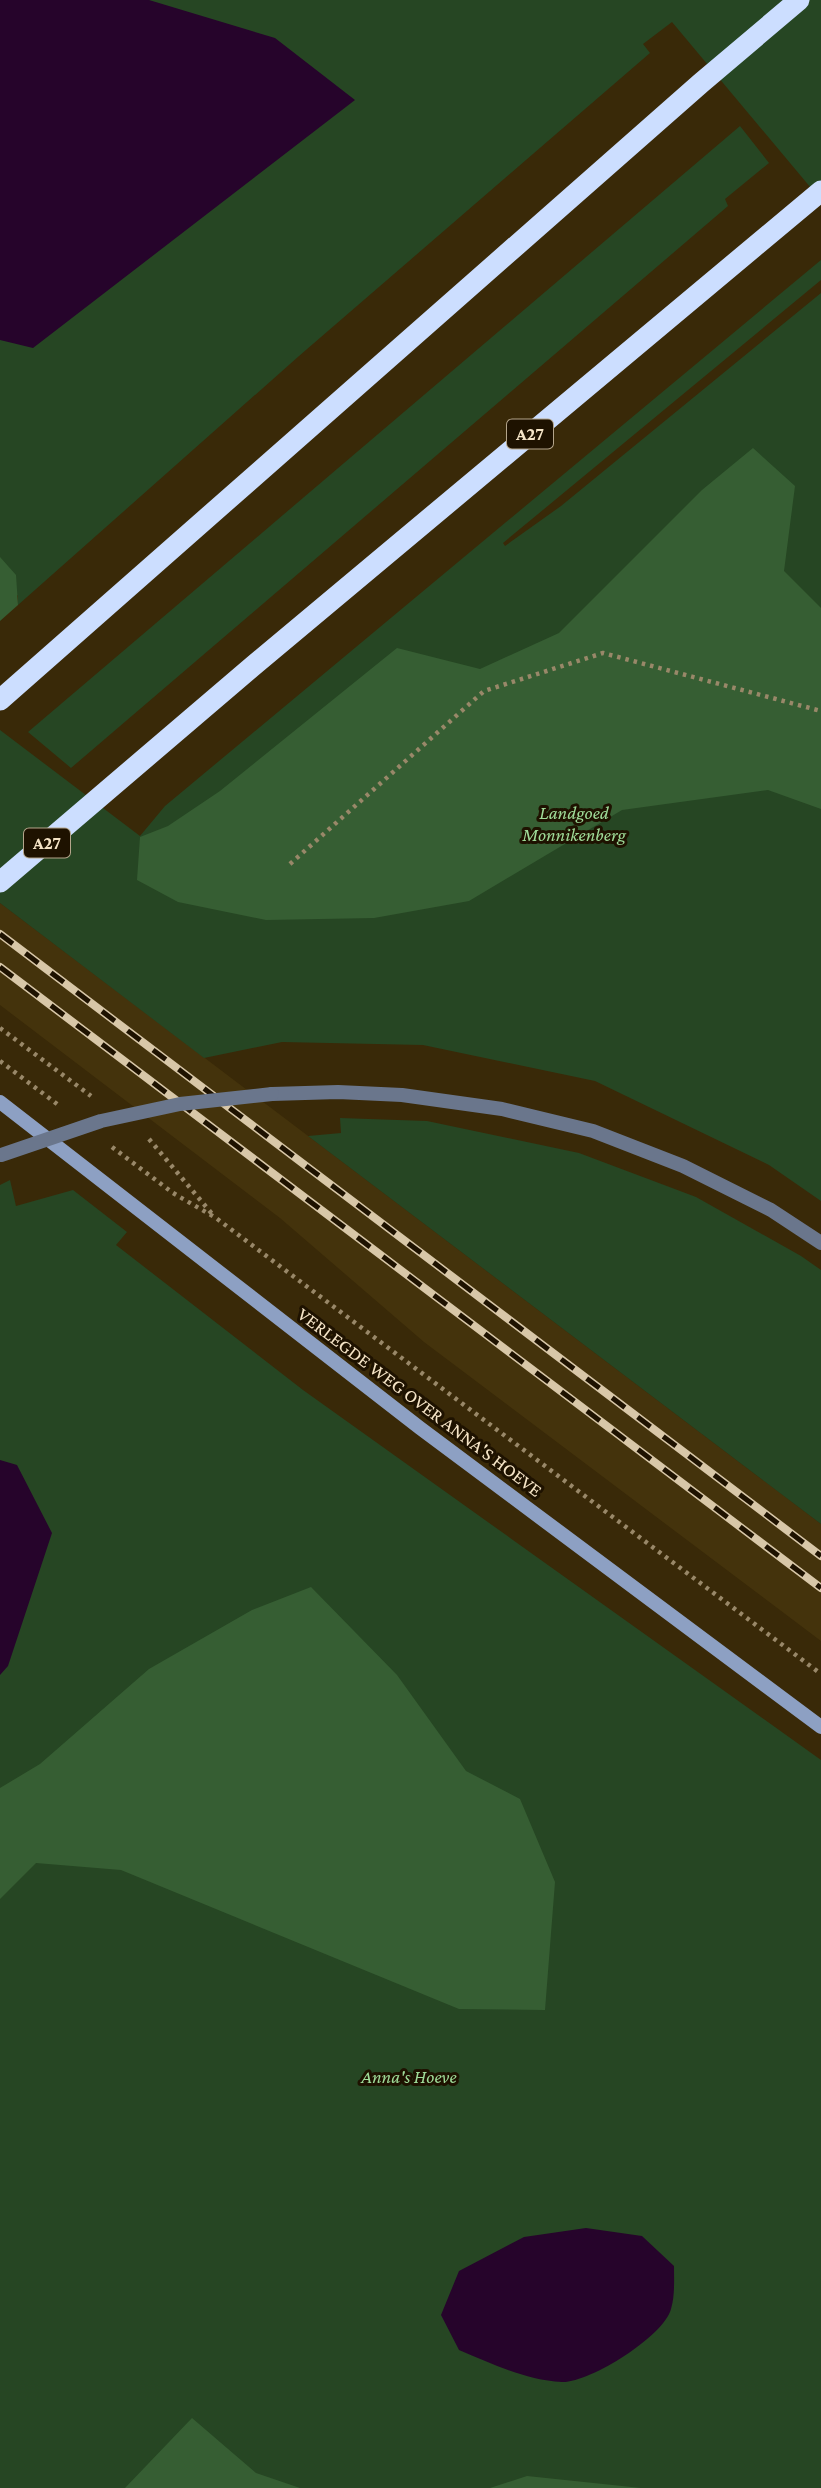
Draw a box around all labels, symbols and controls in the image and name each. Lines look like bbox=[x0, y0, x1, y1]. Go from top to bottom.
road number: A27 bbox=[507, 420, 553, 448]
park label: Landgoed Monnikenberg bbox=[521, 802, 626, 845]
road number: A27 bbox=[24, 828, 70, 858]
street label: VERLEGDE WEG OVER ANNA'S HOEVE bbox=[294, 1303, 546, 1501]
park label: Anna's Hoeve bbox=[360, 2066, 457, 2087]

